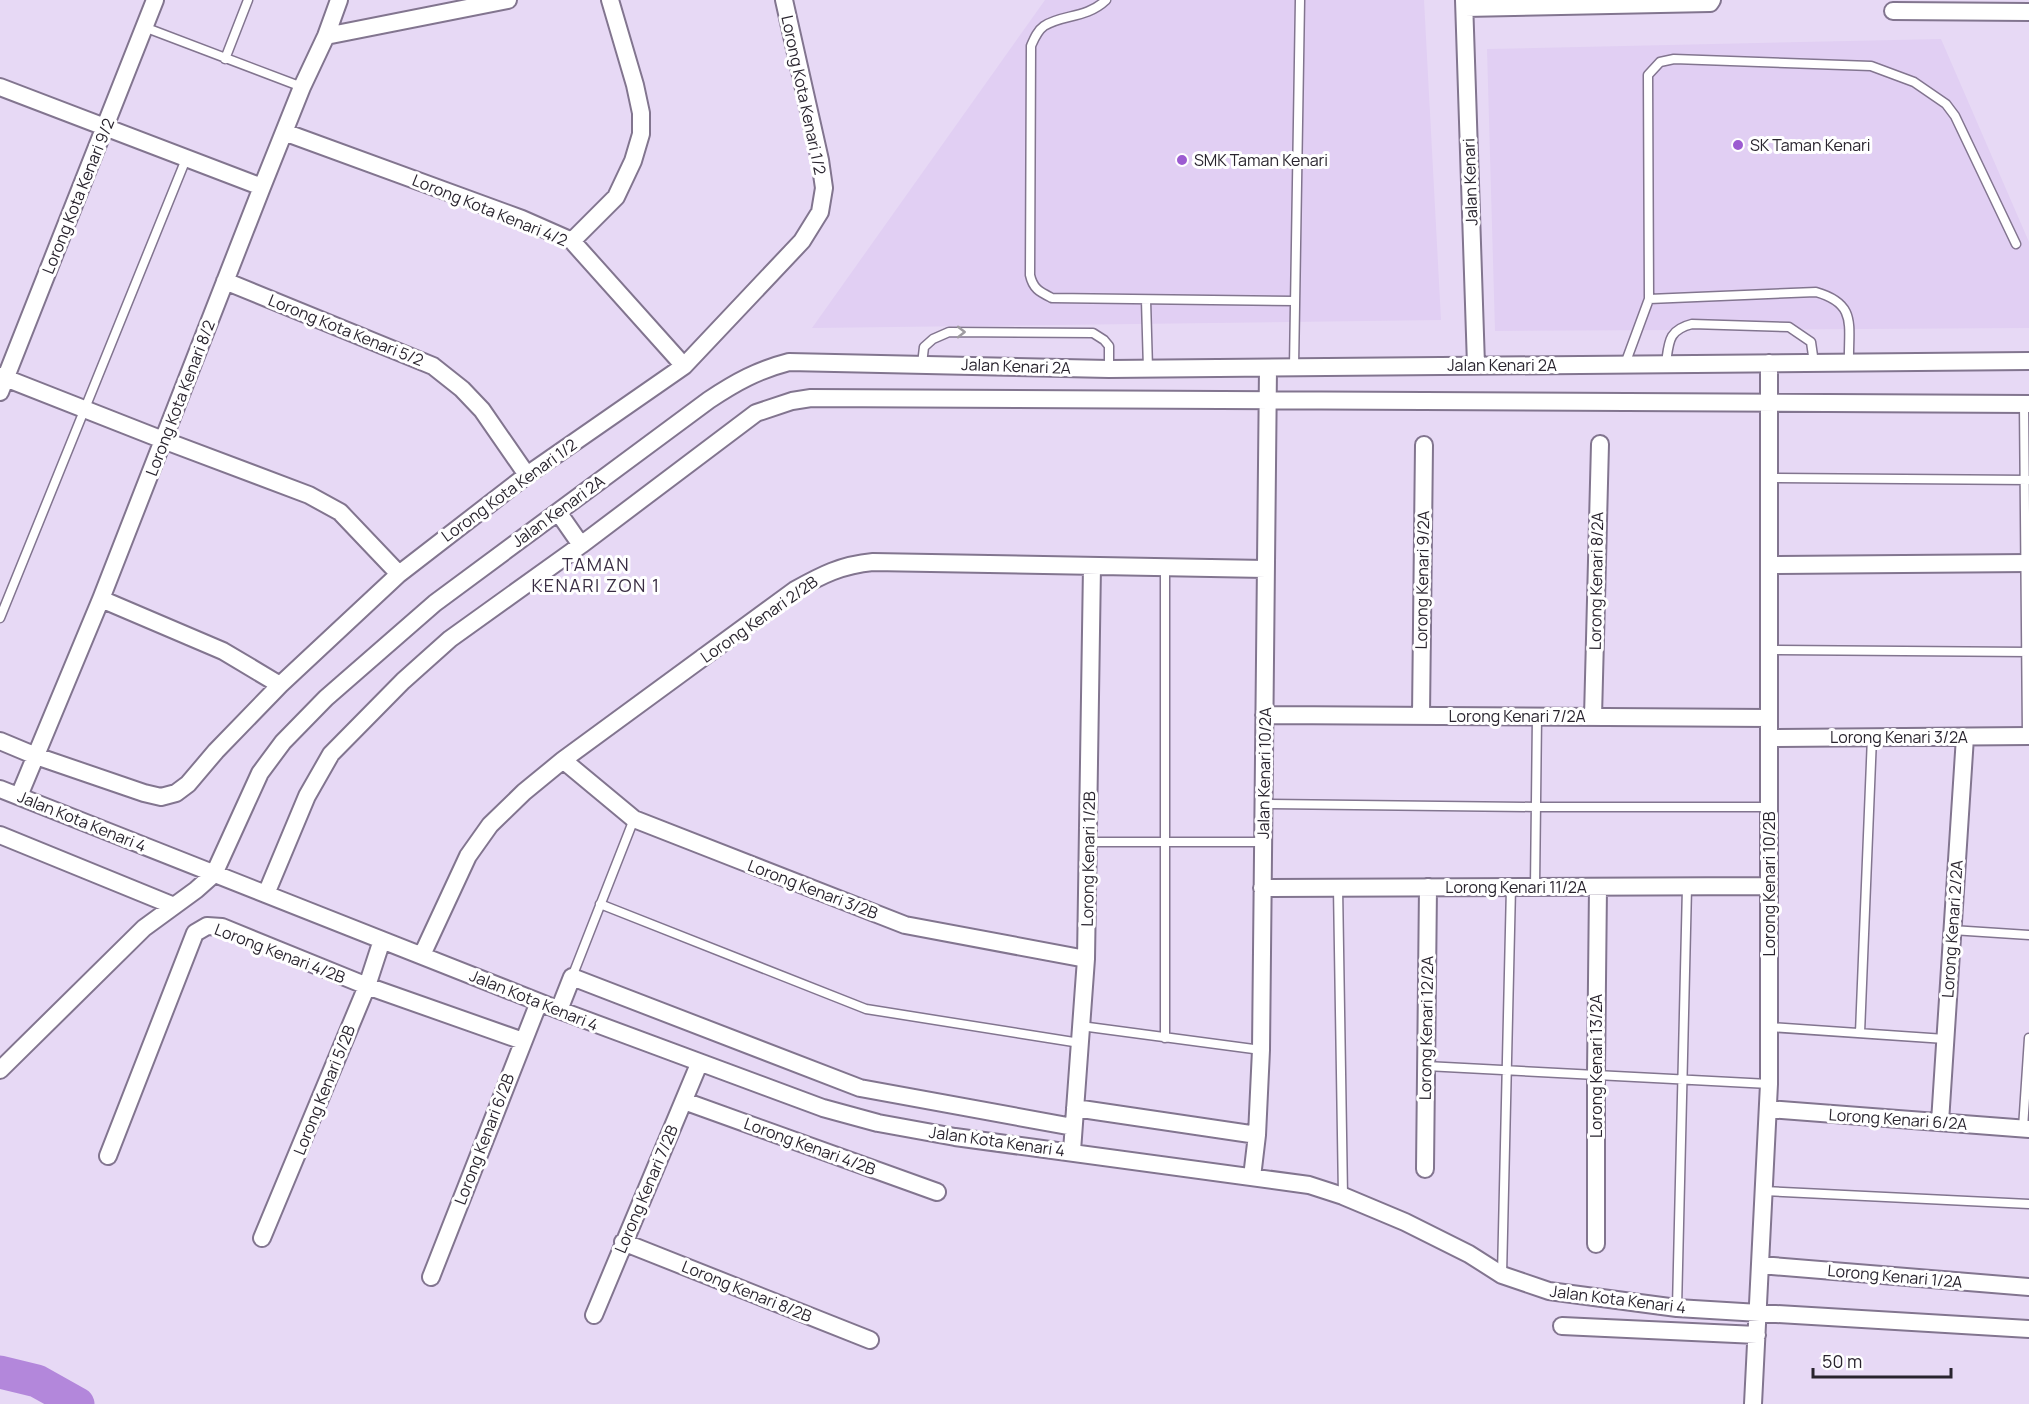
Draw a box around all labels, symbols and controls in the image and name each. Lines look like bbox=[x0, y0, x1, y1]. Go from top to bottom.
street label: Lorong Kota Kenari 1/2 bbox=[776, 13, 832, 177]
street label: Lorong Kota Kenari 9/2 bbox=[37, 115, 119, 277]
place label: SK Taman Kenari bbox=[1750, 134, 1871, 156]
street label: Jalan Kenari bbox=[1457, 138, 1483, 226]
marker: SK Taman Kenari bbox=[1731, 138, 1745, 152]
place label: SMK Taman Kenari bbox=[1194, 149, 1328, 171]
marker: SMK Taman Kenari bbox=[1175, 153, 1189, 167]
street label: Lorong Kota Kenari 4/2 bbox=[409, 169, 571, 251]
street label: Lorong Kota Kenari 5/2 bbox=[265, 289, 427, 371]
street label: Lorong Kota Kenari 8/2 bbox=[140, 317, 220, 479]
one-way arrow bbox=[956, 326, 965, 338]
street label: Jalan Kenari 2A bbox=[961, 353, 1071, 379]
street label: Jalan Kenari 2A bbox=[1447, 354, 1557, 376]
street label: Lorong Kota Kenari 1/2 bbox=[437, 433, 581, 547]
street label: Jalan Kenari 2A bbox=[507, 470, 609, 552]
street label: Lorong Kenari 9/2A bbox=[1410, 510, 1434, 650]
street label: Lorong Kenari 8/2A bbox=[1584, 512, 1608, 650]
district label: TAMAN KENARI ZON 1 bbox=[532, 552, 660, 597]
street label: Lorong Kenari 2/2B bbox=[696, 570, 822, 668]
street label: Lorong Kenari 7/2A bbox=[1448, 705, 1586, 727]
street label: Jalan Kenari 10/2A bbox=[1252, 707, 1276, 839]
street label: Lorong Kenari 3/2A bbox=[1830, 726, 1968, 748]
street label: Jalan Kota Kenari 4 bbox=[14, 785, 150, 857]
street label: Lorong Kenari 1/2B bbox=[1076, 791, 1100, 927]
street label: Lorong Kenari 10/2B bbox=[1758, 811, 1780, 957]
street label: Lorong Kenari 3/2B bbox=[745, 854, 881, 924]
street label: Lorong Kenari 2/2A bbox=[1936, 859, 1968, 999]
street label: Lorong Kenari 11/2A bbox=[1445, 876, 1587, 898]
street label: Lorong Kenari 4/2B bbox=[211, 918, 349, 988]
street label: Lorong Kenari 12/2A bbox=[1414, 956, 1438, 1100]
street label: Jalan Kota Kenari 4 bbox=[466, 964, 602, 1036]
street label: Lorong Kenari 13/2A bbox=[1585, 994, 1607, 1138]
street label: Lorong Kenari 5/2B bbox=[288, 1022, 360, 1158]
street label: Lorong Kenari 6/2B bbox=[449, 1070, 519, 1208]
street label: Lorong Kenari 6/2A bbox=[1828, 1103, 1968, 1135]
street label: Lorong Kenari 4/2B bbox=[741, 1112, 879, 1180]
street label: Lorong Kenari 7/2B bbox=[609, 1121, 683, 1256]
street label: Jalan Kota Kenari 4 bbox=[928, 1121, 1066, 1161]
street label: Lorong Kenari 8/2B bbox=[679, 1255, 815, 1327]
street label: Lorong Kenari 1/2A bbox=[1827, 1259, 1963, 1293]
street label: Jalan Kota Kenari 4 bbox=[1549, 1280, 1687, 1318]
scale bar bbox=[1813, 1341, 1951, 1379]
text: 50 m bbox=[1822, 1349, 1862, 1373]

